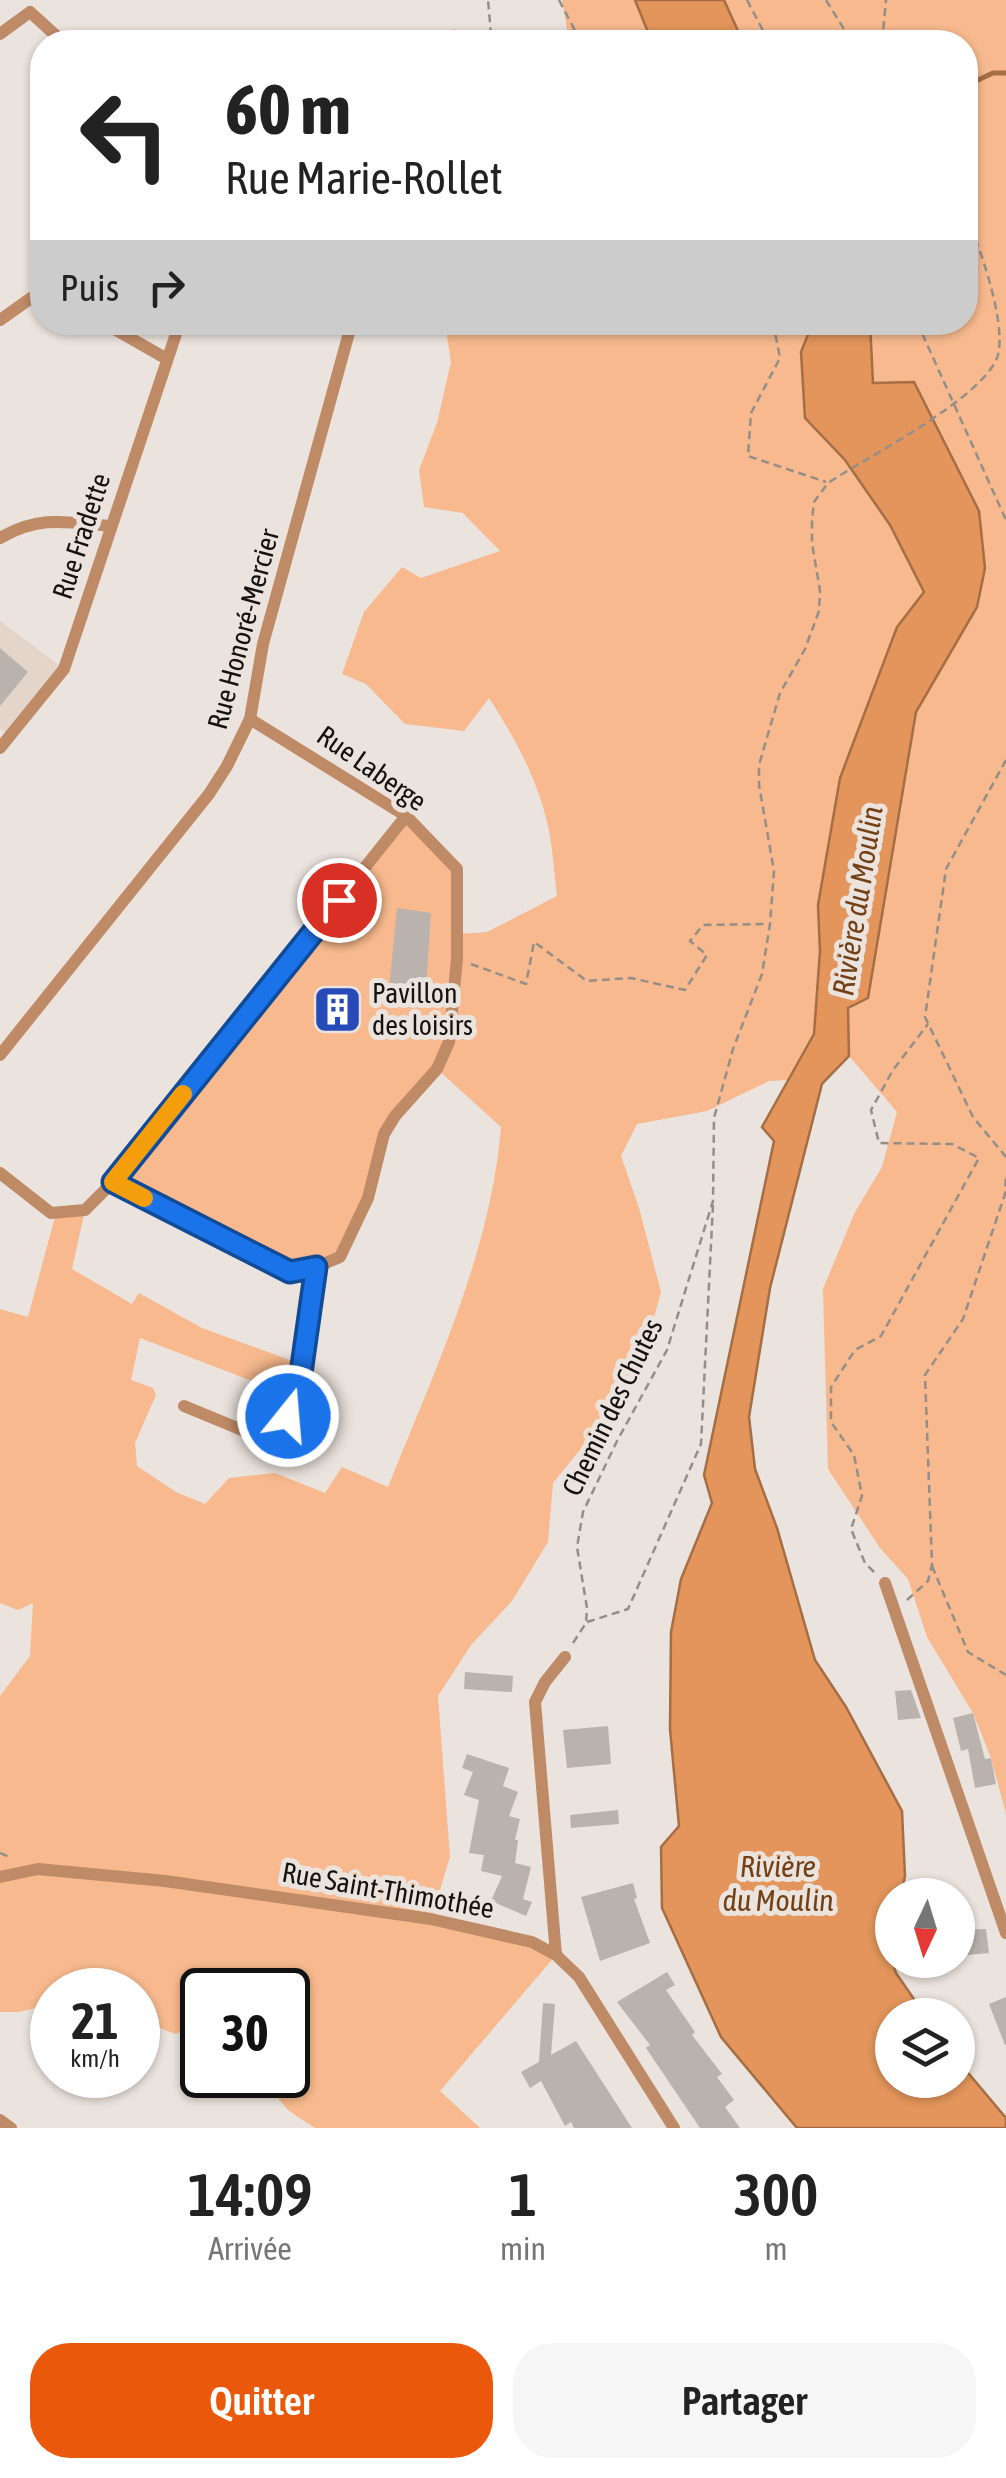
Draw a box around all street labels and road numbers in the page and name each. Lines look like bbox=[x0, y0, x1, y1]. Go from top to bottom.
street label: Rue Fradette bbox=[46, 469, 116, 603]
street label: Rue Honoré-Mercier bbox=[201, 525, 285, 732]
street label: Rue Laberge bbox=[311, 719, 433, 817]
street label: Chemin des Chutes bbox=[555, 1313, 669, 1501]
street label: Rue Saint-Thimothée bbox=[280, 1856, 496, 1924]

